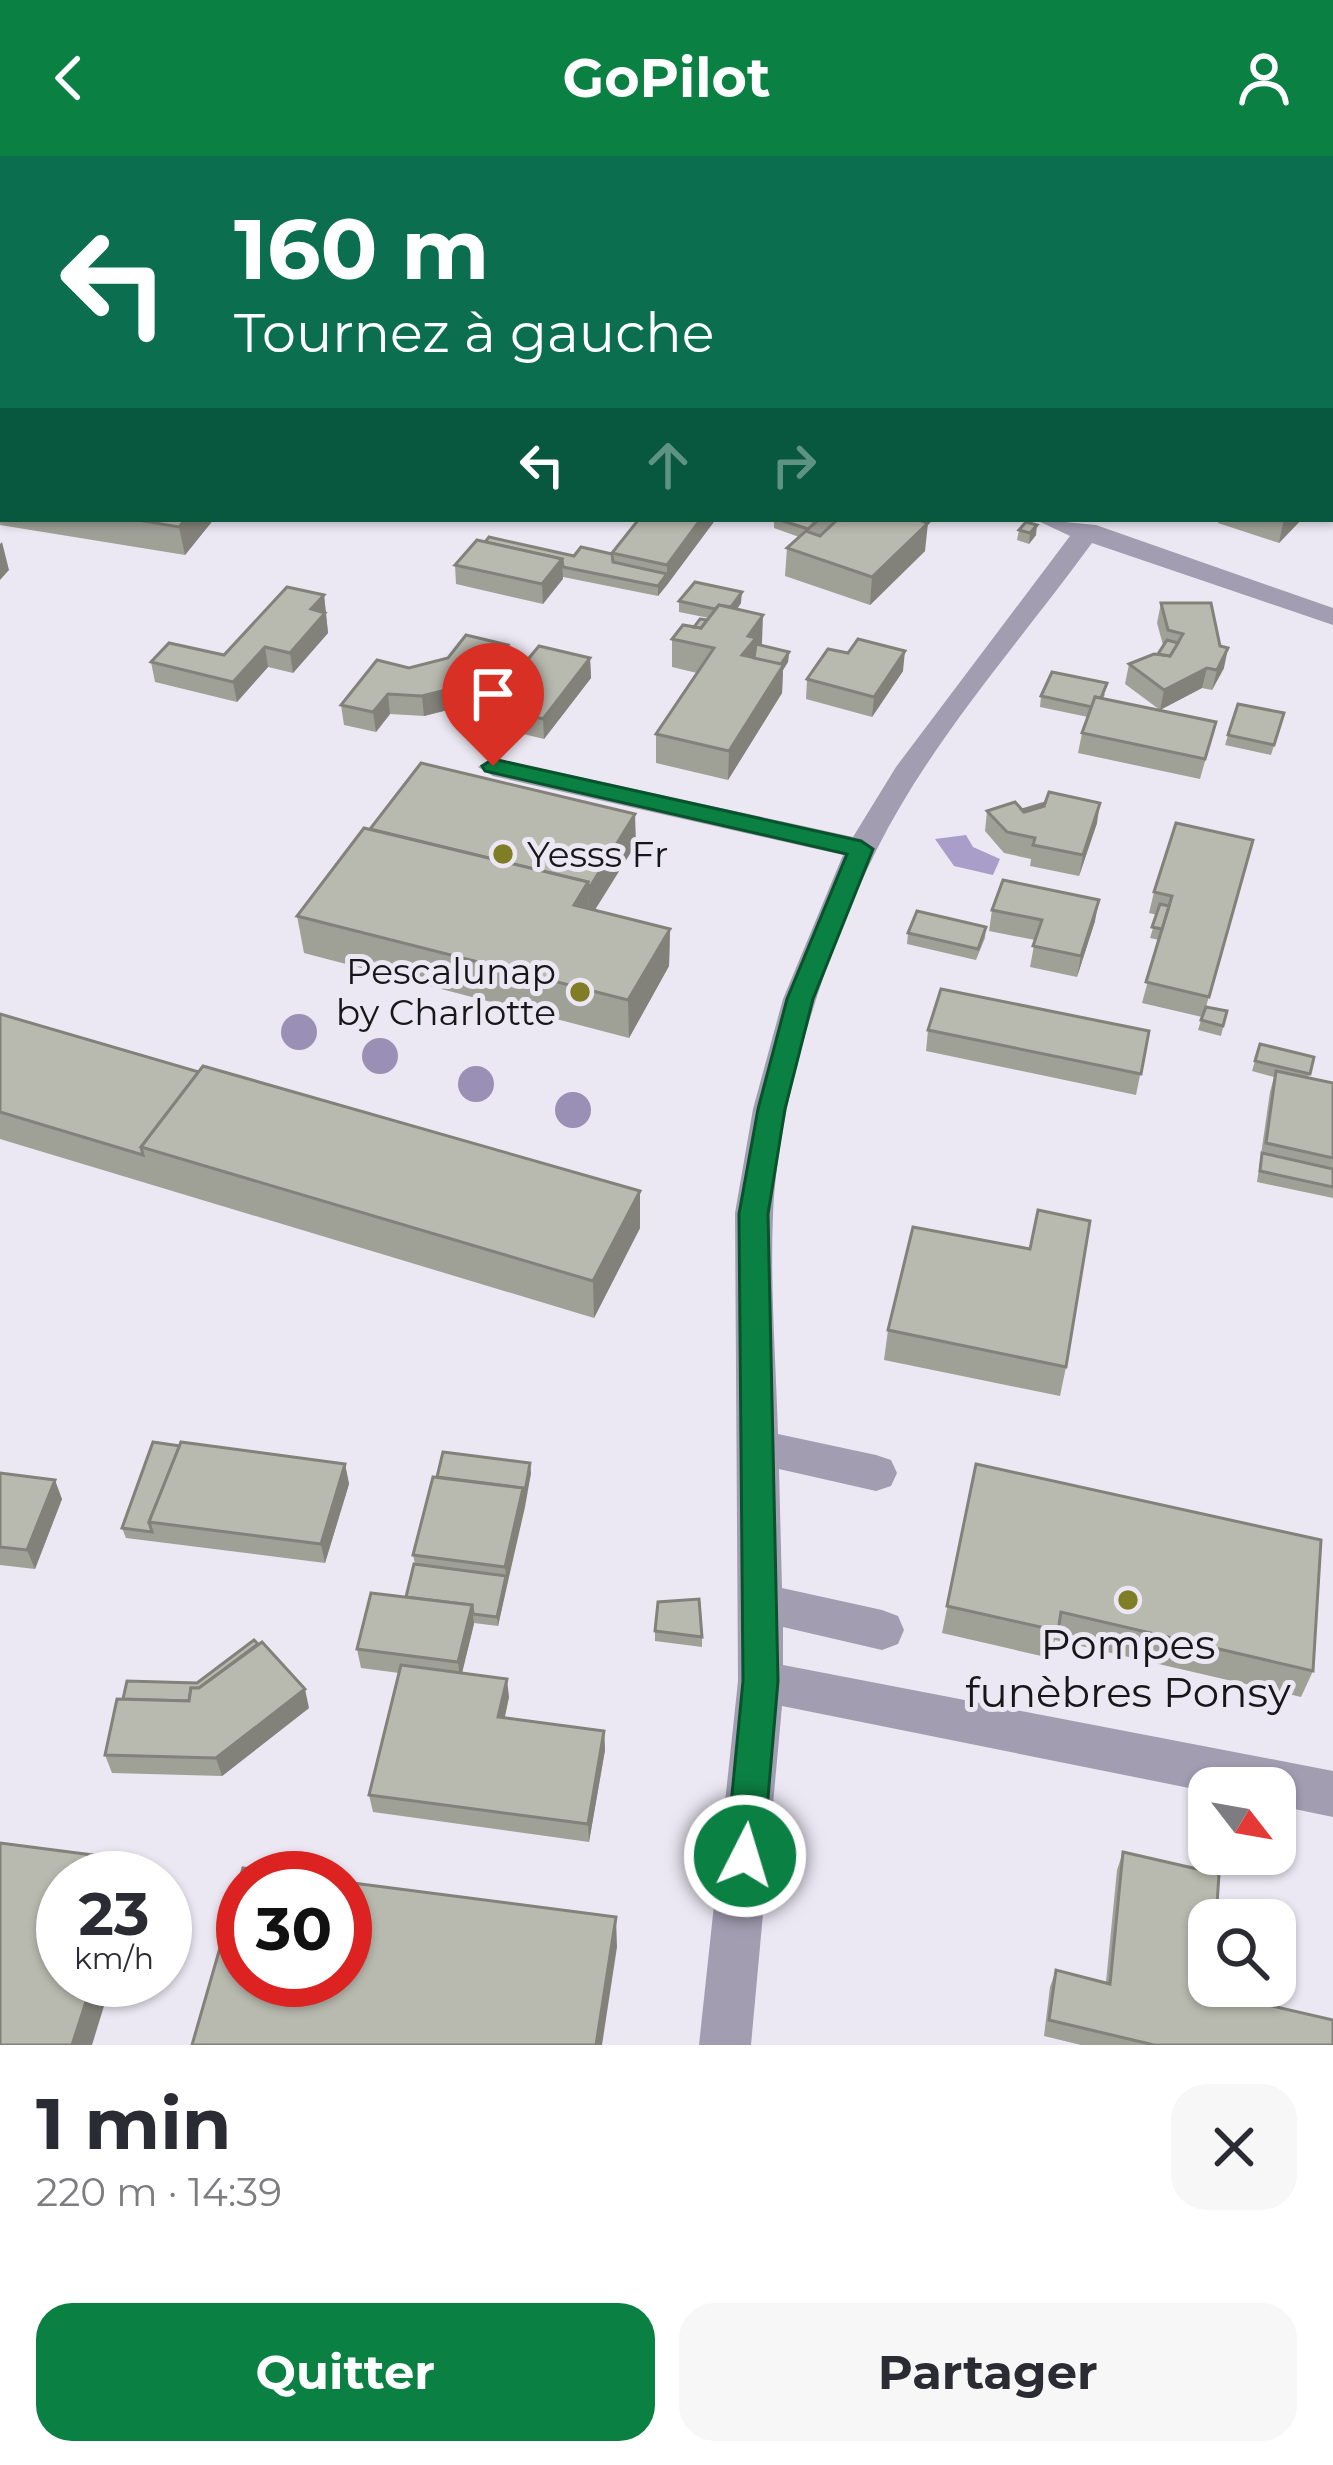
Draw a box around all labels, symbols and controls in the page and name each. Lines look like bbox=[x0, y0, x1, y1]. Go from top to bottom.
icon: back bbox=[36, 45, 102, 111]
text: GoPilot bbox=[563, 45, 770, 111]
icon: person bbox=[1231, 45, 1297, 111]
text: 160 m bbox=[234, 198, 489, 300]
icon: left bbox=[36, 204, 192, 360]
text: Tournez à gauche bbox=[234, 300, 714, 366]
icon: left bbox=[509, 432, 575, 498]
icon: ahead bbox=[635, 432, 701, 498]
icon: right bbox=[761, 432, 827, 498]
pin bbox=[442, 643, 544, 766]
icon: arrive bbox=[460, 661, 526, 727]
place label: Yesss Fr bbox=[527, 832, 668, 876]
marker: Yesss Fr bbox=[490, 841, 516, 867]
place label: Pescalunap by Charlotte bbox=[336, 949, 556, 1034]
marker: Pescalunap by Charlotte bbox=[567, 979, 593, 1005]
marker: Pompes funèbres Ponsy bbox=[1115, 1587, 1141, 1613]
place label: Pompes funèbres Ponsy bbox=[965, 1618, 1291, 1718]
north arrow bbox=[1188, 1767, 1296, 1875]
map controls bbox=[1188, 1767, 1296, 2007]
position arrow bbox=[682, 1793, 808, 1919]
speed limit sign: 30 bbox=[216, 1851, 372, 2007]
text: 23 bbox=[79, 1877, 149, 1950]
button: search bbox=[1188, 1899, 1296, 2007]
text: km/h bbox=[74, 1940, 154, 1977]
text: 1 min bbox=[36, 2079, 232, 2167]
button: close bbox=[1171, 2084, 1297, 2210]
text: 220 m · 14:39 bbox=[36, 2168, 282, 2216]
button: Quitter bbox=[36, 2303, 655, 2441]
button: Partager bbox=[679, 2303, 1297, 2441]

